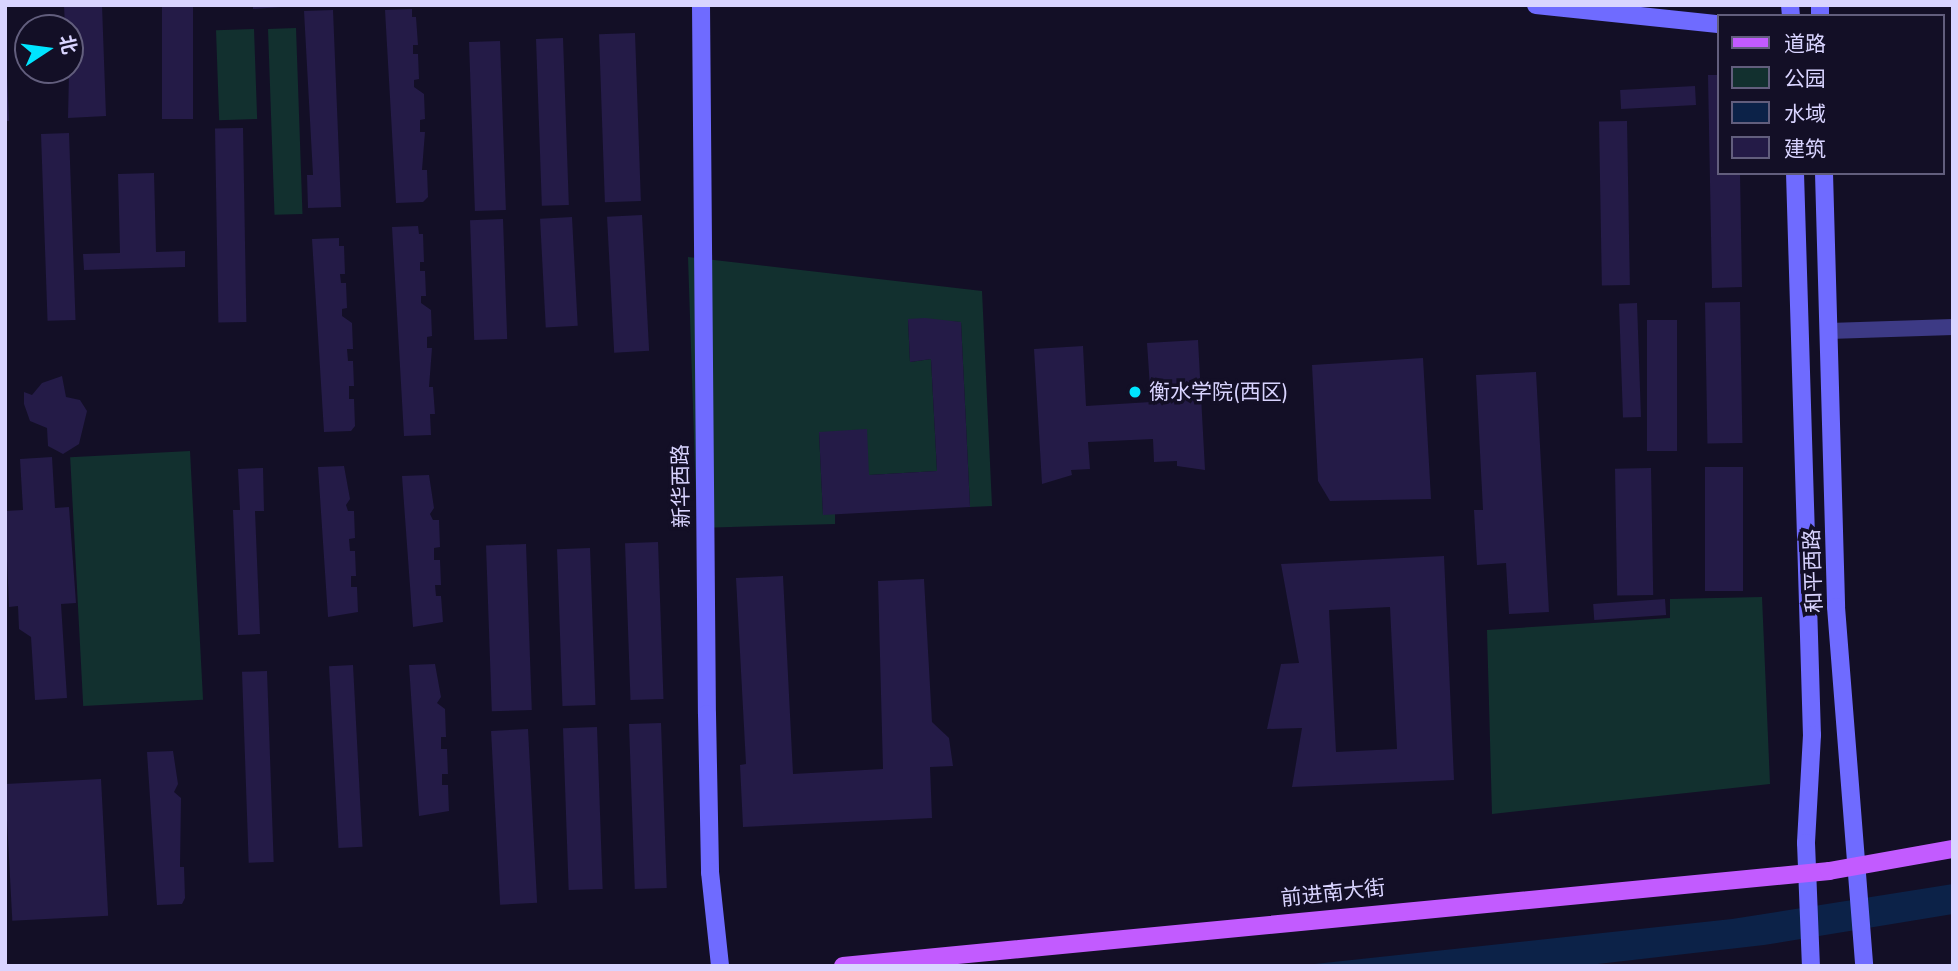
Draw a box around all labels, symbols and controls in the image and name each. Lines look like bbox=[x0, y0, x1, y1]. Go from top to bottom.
north arrow bbox=[14, 14, 84, 84]
legend bbox=[1716, 14, 1944, 175]
text: 道路 bbox=[1784, 30, 1826, 58]
text: 北 bbox=[53, 33, 82, 57]
text: 公园 bbox=[1784, 65, 1826, 93]
text: 水域 bbox=[1784, 100, 1826, 128]
text: 建筑 bbox=[1784, 135, 1826, 163]
place label: 衡水学院(西区) bbox=[1149, 379, 1288, 405]
marker: 衡水学院(西区) bbox=[1127, 384, 1143, 400]
street label: 新华西路 bbox=[668, 444, 694, 528]
street label: 和平西路 bbox=[1799, 529, 1827, 613]
street label: 前进南大街 bbox=[1279, 875, 1387, 911]

